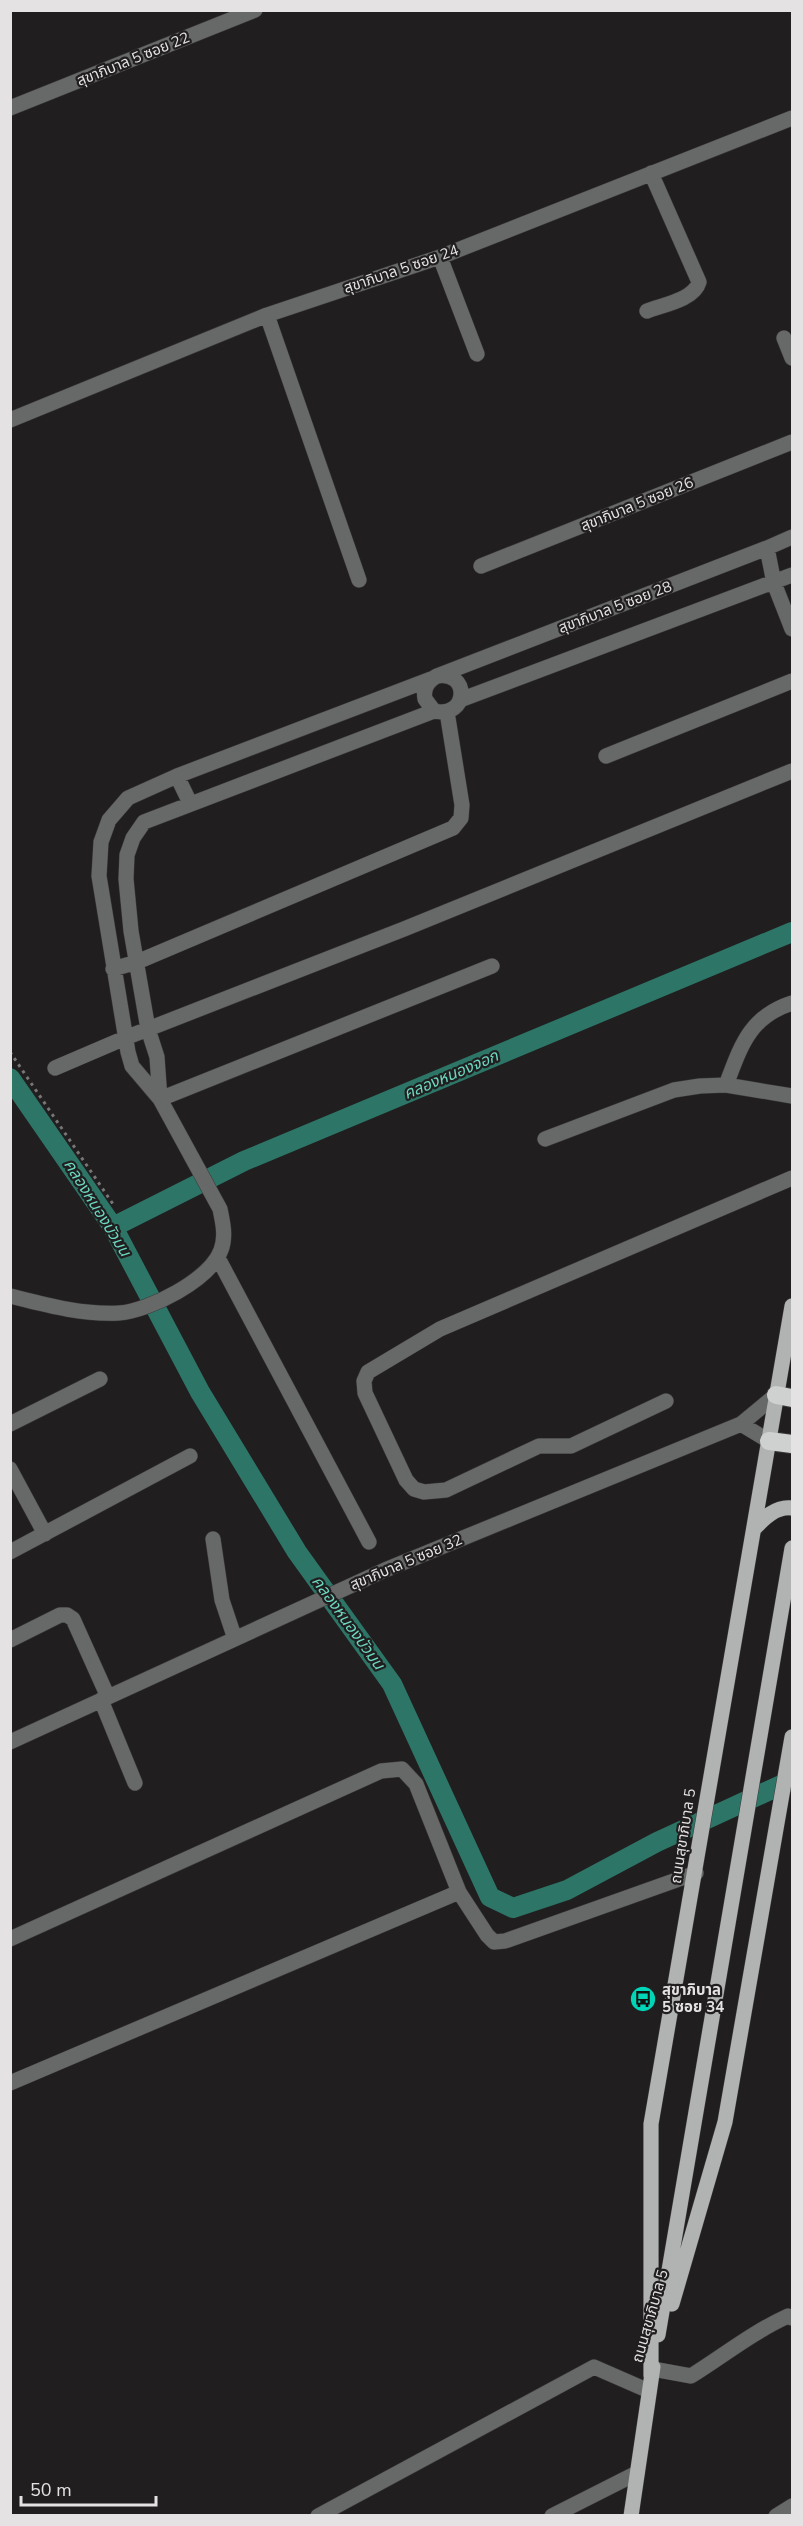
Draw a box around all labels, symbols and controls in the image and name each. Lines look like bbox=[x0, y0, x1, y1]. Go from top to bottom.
street label: สุขาภิบาล 5 ซอย 22 bbox=[74, 27, 192, 91]
street label: สุขาภิบาล 5 ซอย 24 bbox=[341, 240, 461, 298]
street label: สุขาภิบาล 5 ซอย 26 bbox=[578, 472, 696, 536]
street label: สุขาภิบาล 5 ซอย 28 bbox=[555, 576, 675, 638]
water label: คลองหนองจอก bbox=[400, 1045, 503, 1105]
water label: คลองหนองบัวมน bbox=[58, 1155, 136, 1262]
street label: สุขาภิบาล 5 ซอย 32 bbox=[347, 1529, 465, 1595]
water label: คลองหนองบัวมน bbox=[307, 1572, 390, 1675]
street label: ถนนสุขาภิบาล 5 bbox=[666, 1787, 700, 1885]
place label: สุขาภิบาล 5 ซอย 34 bbox=[662, 1980, 724, 2017]
bus stop icon: สุขาภิบาล 5 ซอย 34 bbox=[628, 1984, 658, 2014]
street label: ถนนสุขาภิบาล 5 bbox=[627, 2267, 673, 2365]
scale bar bbox=[21, 2469, 156, 2507]
text: 50 m bbox=[30, 2478, 72, 2502]

